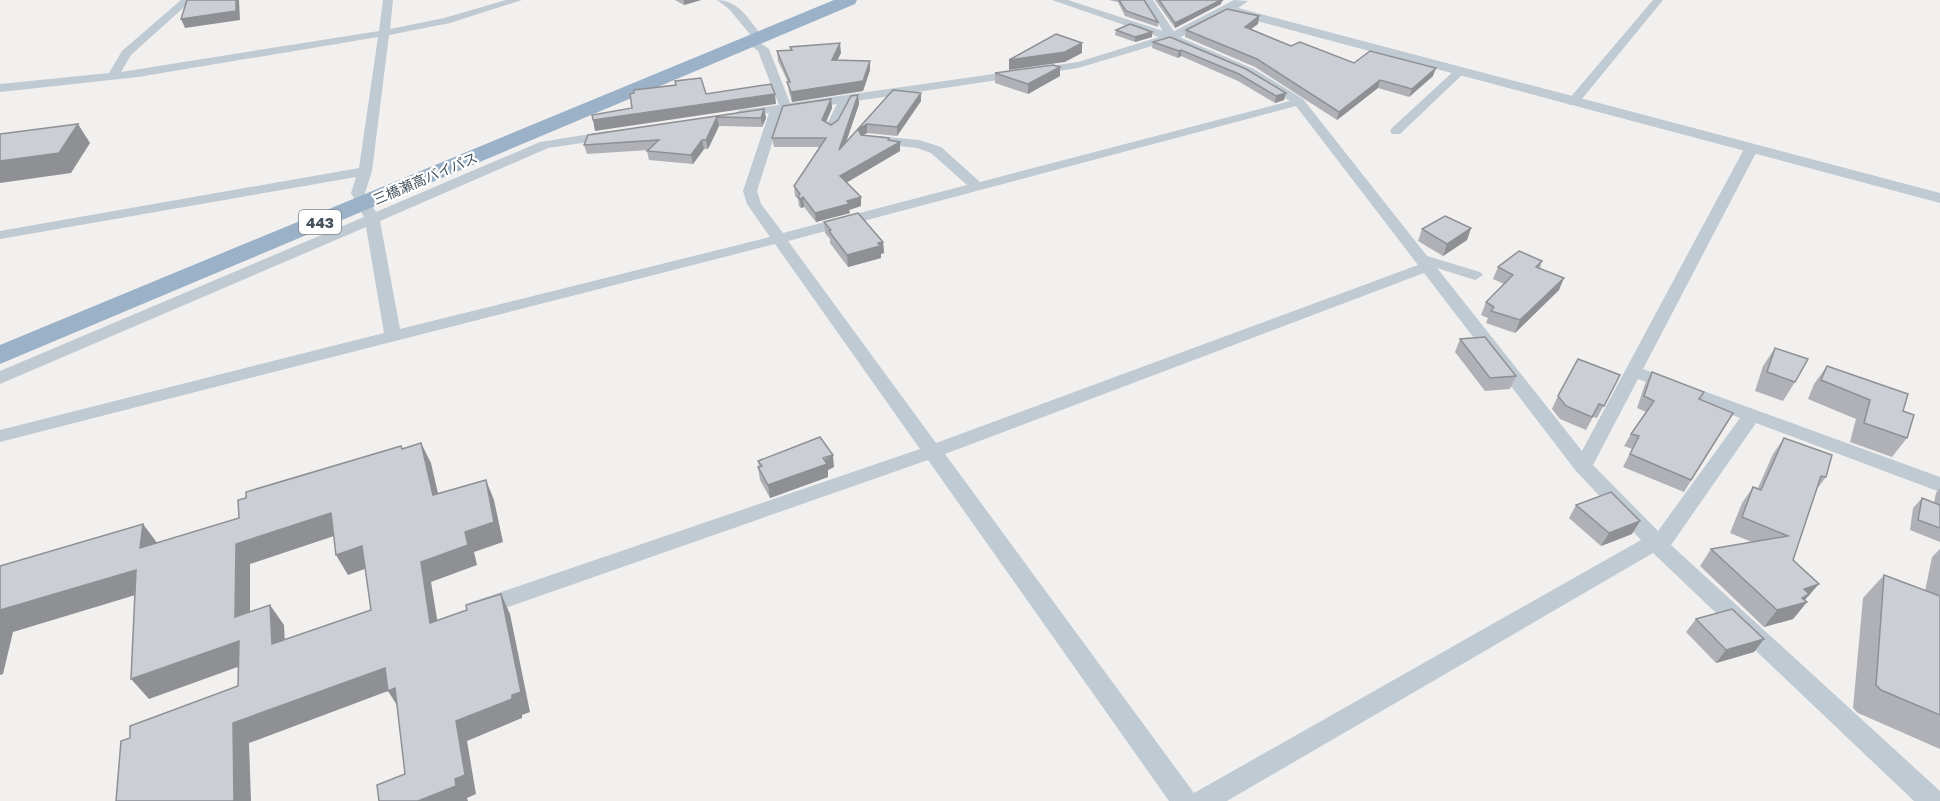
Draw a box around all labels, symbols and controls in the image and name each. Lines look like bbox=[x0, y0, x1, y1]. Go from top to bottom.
street label: 三橋瀬高バイパス bbox=[370, 148, 480, 208]
road number: 443 bbox=[299, 210, 341, 234]

